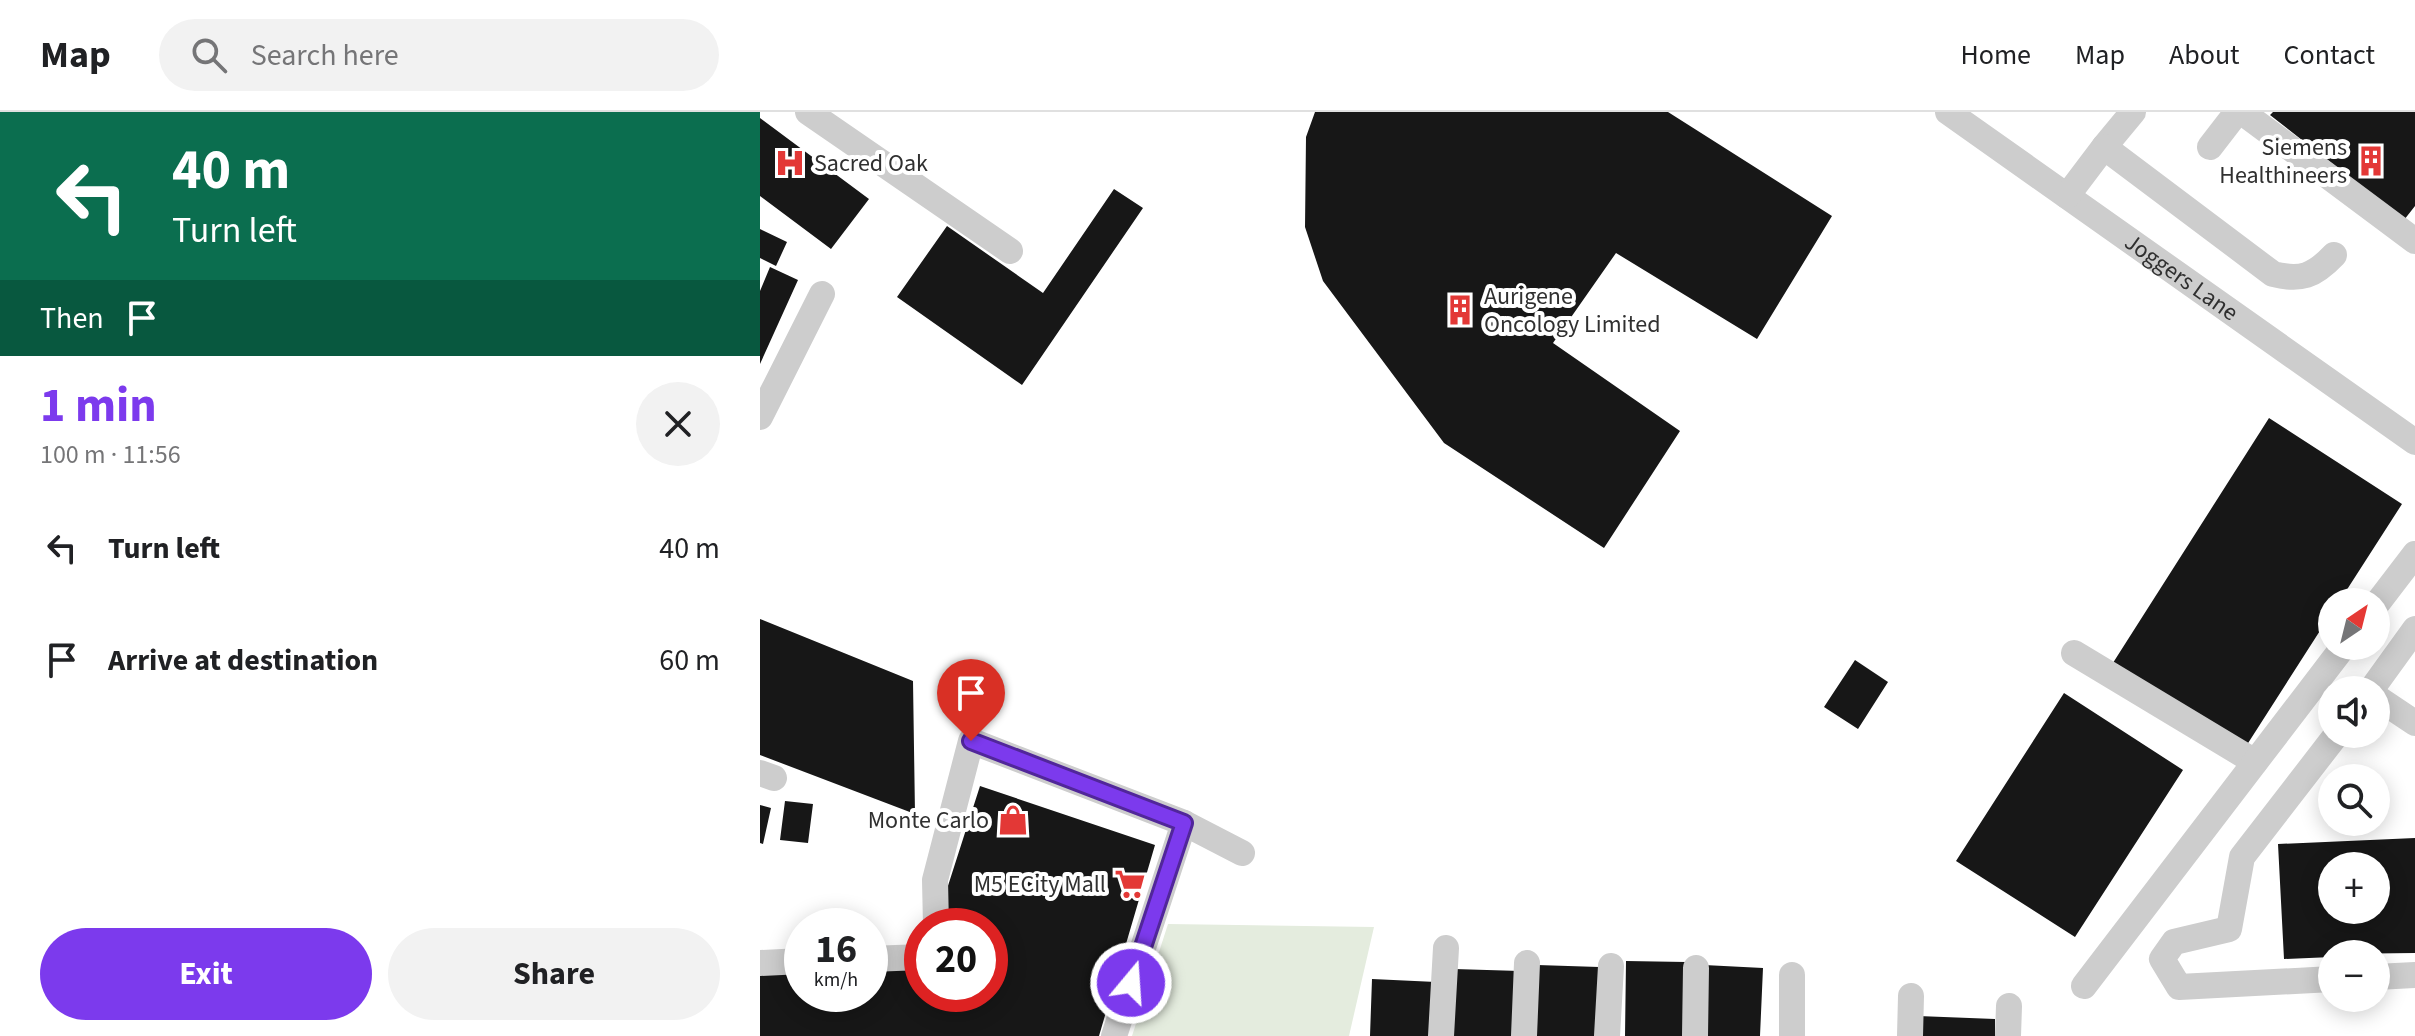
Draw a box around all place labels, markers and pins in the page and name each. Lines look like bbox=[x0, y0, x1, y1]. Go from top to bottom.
place label: Siemens Healthineers bbox=[2219, 130, 2347, 193]
building icon: Siemens Healthineers bbox=[2354, 144, 2388, 178]
hospital icon: Sacred Oak bbox=[773, 146, 807, 180]
place label: Sacred Oak bbox=[814, 146, 928, 181]
place label: Aurigene Oncology Limited bbox=[1484, 279, 1660, 342]
building icon: Aurigene Oncology Limited bbox=[1443, 293, 1477, 327]
pin bbox=[937, 659, 1005, 741]
place label: Monte Carlo bbox=[868, 803, 989, 838]
shop icon: Monte Carlo bbox=[996, 803, 1030, 837]
place label: M5 ECity Mall bbox=[974, 867, 1106, 902]
supermarket icon: M5 ECity Mall bbox=[1113, 867, 1147, 901]

